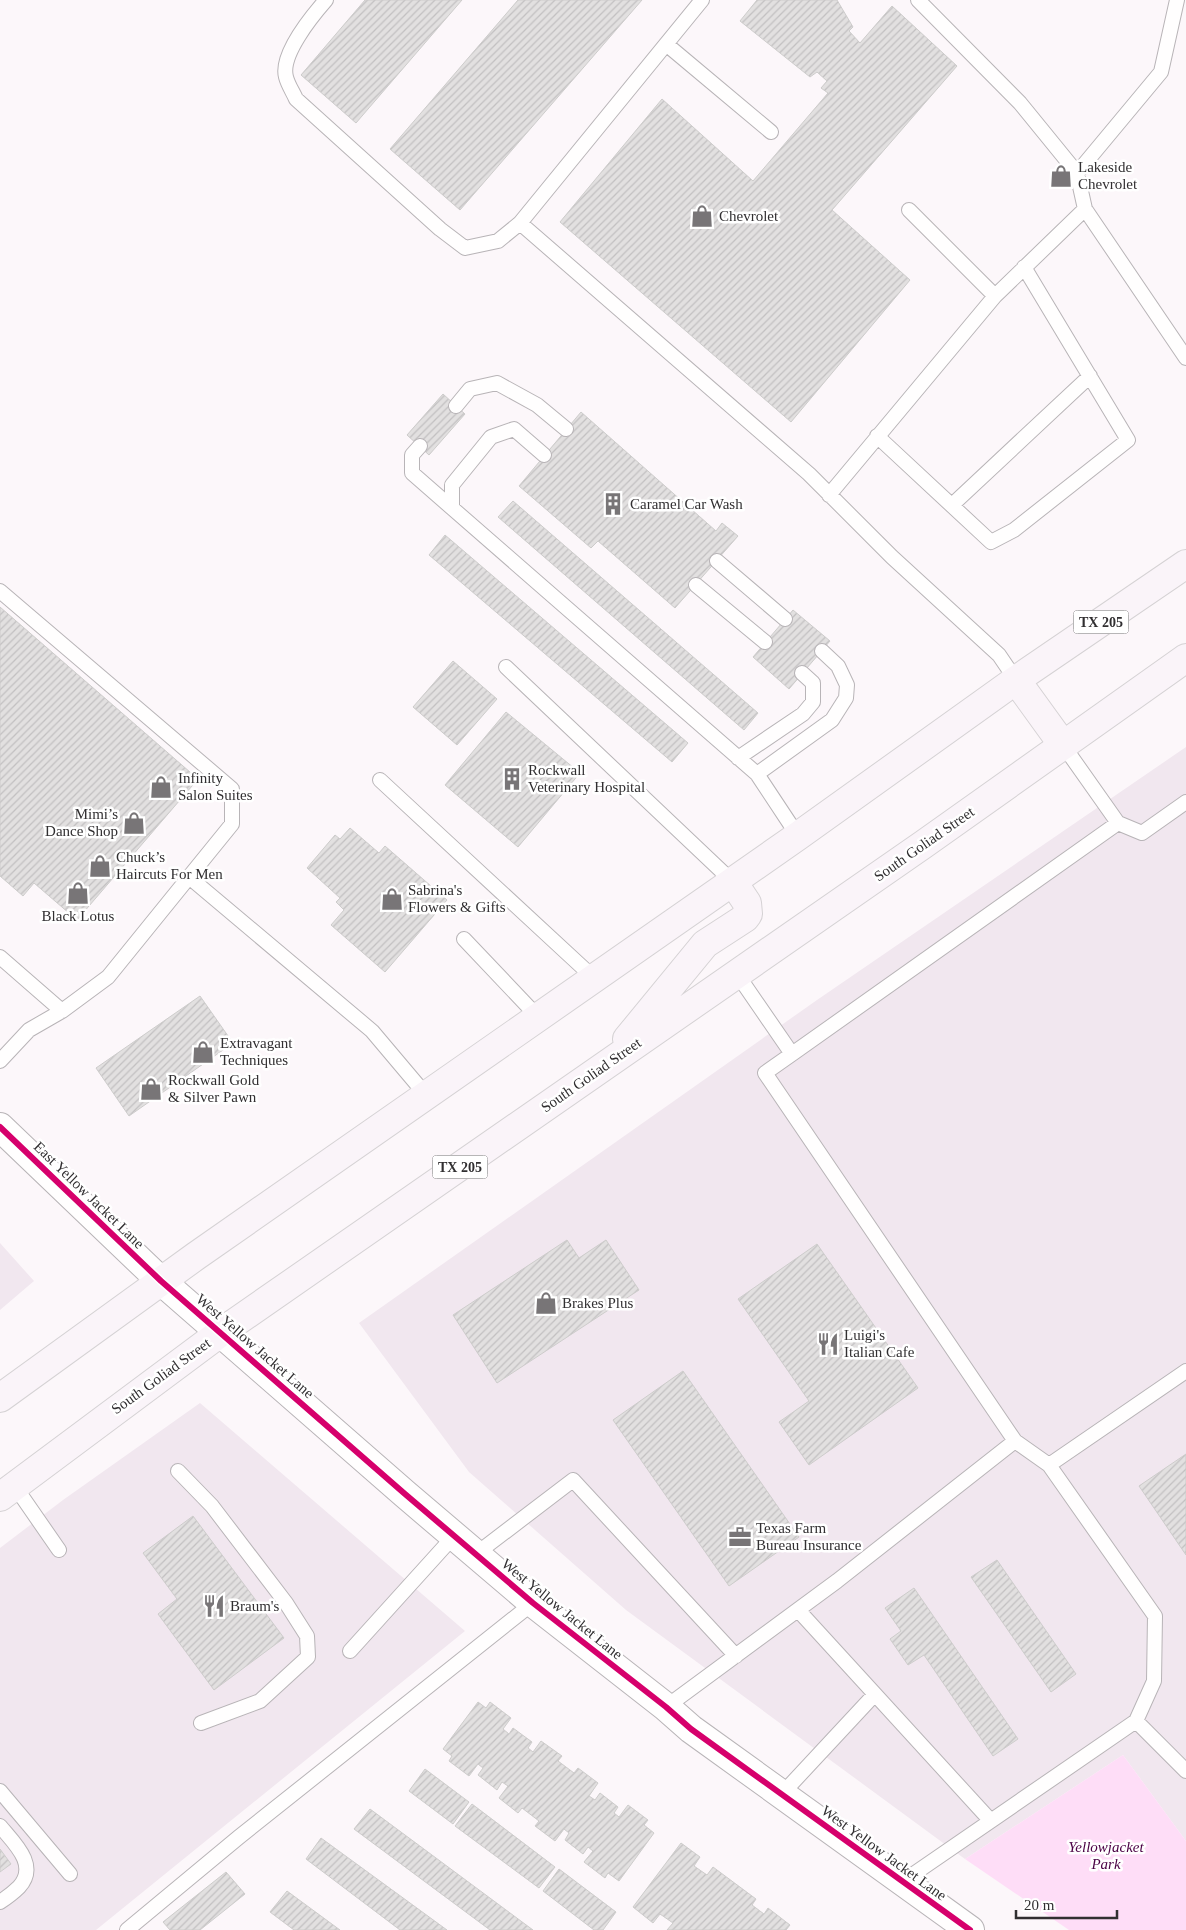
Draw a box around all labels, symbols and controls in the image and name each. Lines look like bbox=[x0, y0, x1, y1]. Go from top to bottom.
place label: Lakeside Chevrolet bbox=[1078, 159, 1138, 192]
shop icon: Lakeside Chevrolet bbox=[1048, 163, 1074, 189]
shop icon: Chevrolet bbox=[689, 203, 715, 229]
place label: Chevrolet bbox=[719, 208, 779, 224]
building icon: Caramel Car Wash bbox=[600, 491, 626, 517]
place label: Caramel Car Wash bbox=[630, 496, 743, 512]
road number: TX 205 bbox=[1074, 610, 1128, 634]
place label: Rockwall Veterinary Hospital bbox=[528, 762, 645, 795]
building icon: Rockwall Veterinary Hospital bbox=[499, 766, 525, 792]
place label: Infinity Salon Suites bbox=[178, 770, 253, 803]
shop icon: Infinity Salon Suites bbox=[148, 774, 174, 800]
street label: South Goliad Street bbox=[871, 803, 978, 884]
place label: Mimi’s Dance Shop bbox=[45, 806, 118, 839]
shop icon: Mimi’s Dance Shop bbox=[121, 810, 147, 836]
place label: Chuck’s Haircuts For Men bbox=[116, 849, 223, 882]
shop icon: Chuck’s Haircuts For Men bbox=[87, 853, 113, 879]
shop icon: Black Lotus bbox=[65, 880, 91, 906]
place label: Sabrina's Flowers & Gifts bbox=[408, 882, 506, 915]
shop icon: Sabrina's Flowers & Gifts bbox=[379, 886, 405, 912]
place label: Black Lotus bbox=[42, 908, 115, 924]
street label: South Goliad Street bbox=[538, 1034, 645, 1115]
place label: Extravagant Techniques bbox=[220, 1035, 293, 1068]
shop icon: Extravagant Techniques bbox=[190, 1039, 216, 1065]
place label: Rockwall Gold & Silver Pawn bbox=[168, 1072, 260, 1105]
shop icon: Rockwall Gold & Silver Pawn bbox=[138, 1076, 164, 1102]
street label: East Yellow Jacket Lane bbox=[31, 1138, 148, 1252]
road number: TX 205 bbox=[432, 1156, 488, 1178]
shop icon: Brakes Plus bbox=[533, 1290, 559, 1316]
street label: West Yellow Jacket Lane bbox=[193, 1291, 317, 1402]
place label: Brakes Plus bbox=[562, 1295, 633, 1311]
place label: Luigi's Italian Cafe bbox=[844, 1327, 915, 1360]
restaurant icon: Luigi's Italian Cafe bbox=[815, 1331, 841, 1357]
street label: South Goliad Street bbox=[108, 1334, 214, 1417]
place label: Texas Farm Bureau Insurance bbox=[756, 1520, 862, 1553]
office icon: Texas Farm Bureau Insurance bbox=[727, 1524, 753, 1550]
street label: West Yellow Jacket Lane bbox=[499, 1555, 626, 1663]
restaurant icon: Braum's bbox=[201, 1593, 227, 1619]
place label: Braum's bbox=[230, 1598, 280, 1614]
street label: West Yellow Jacket Lane bbox=[818, 1802, 950, 1904]
park label: Yellowjacket Park bbox=[1068, 1839, 1144, 1872]
scale bar bbox=[1016, 1888, 1117, 1920]
text: 20 m bbox=[1024, 1897, 1055, 1913]

